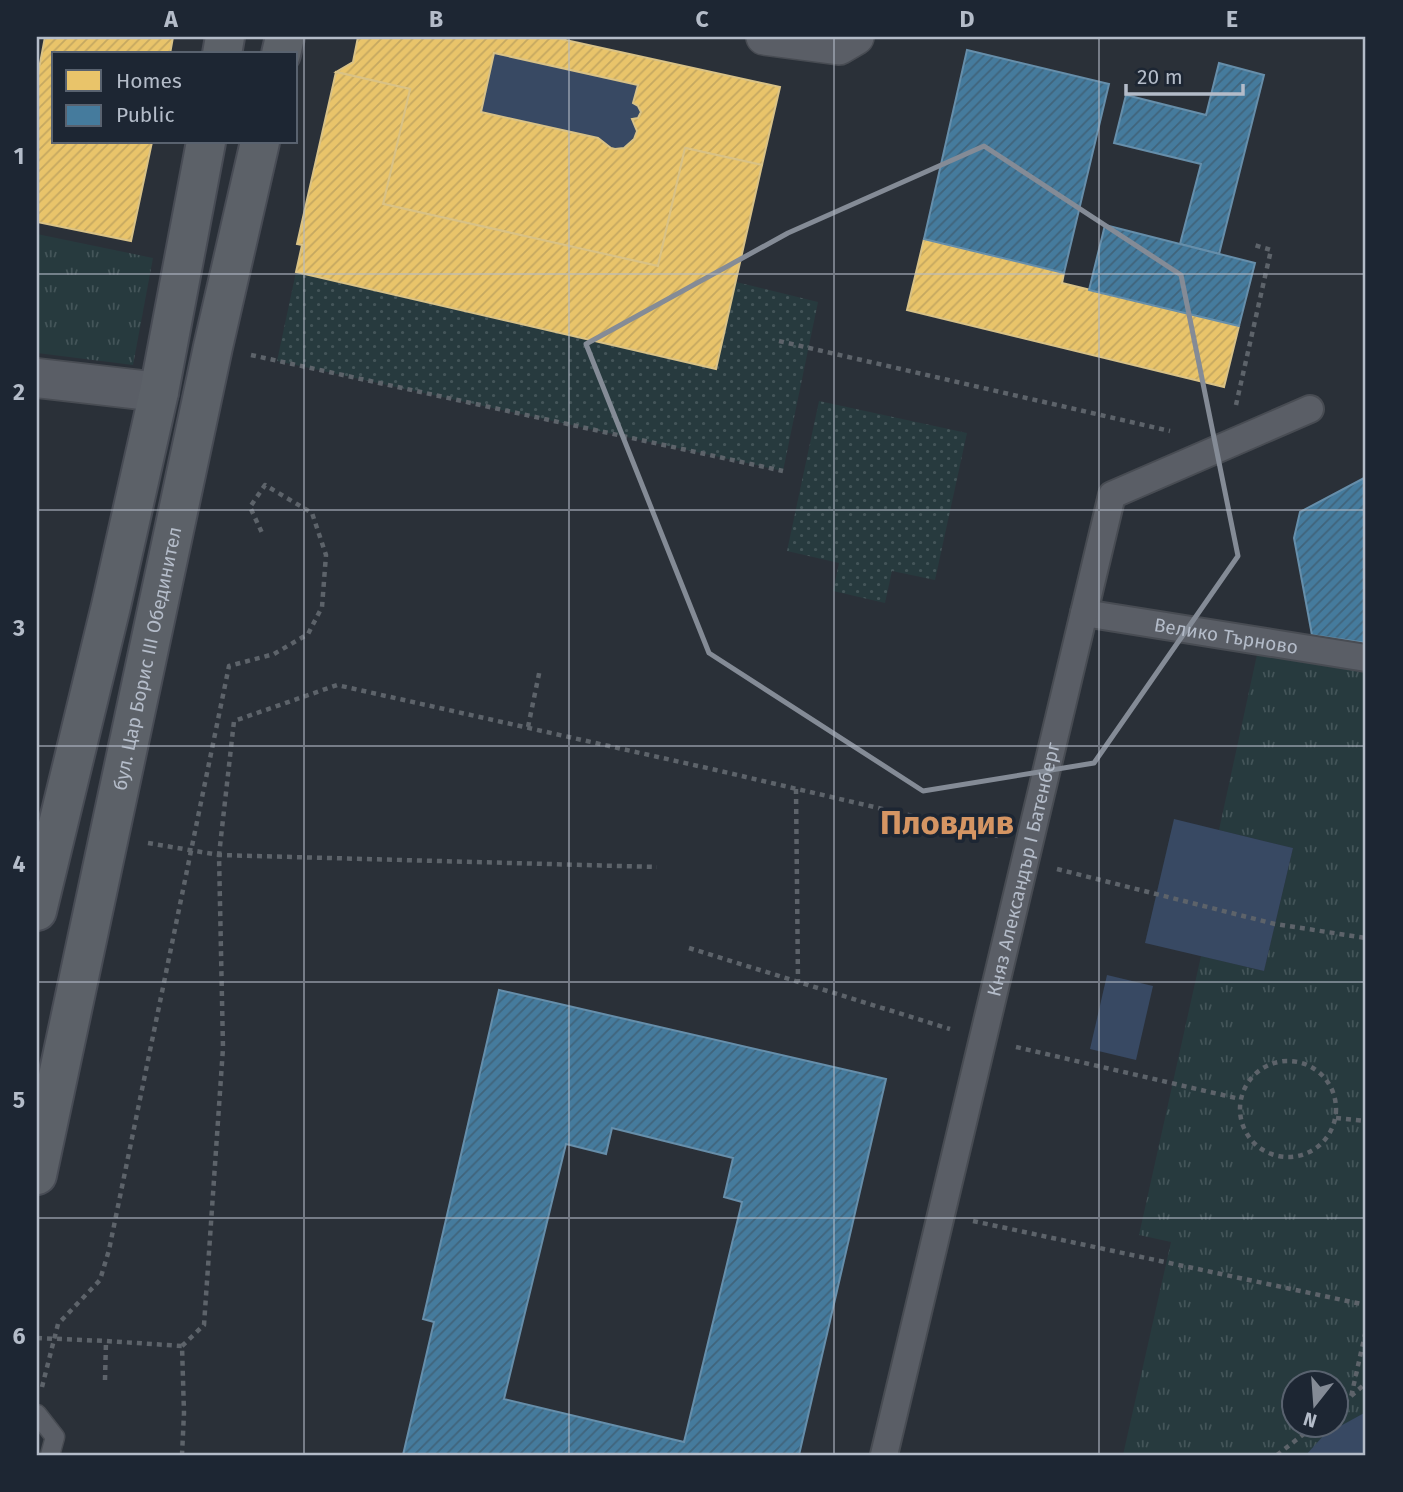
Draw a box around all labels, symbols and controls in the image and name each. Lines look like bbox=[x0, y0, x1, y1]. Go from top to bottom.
text: A bbox=[163, 5, 178, 33]
text: B bbox=[429, 5, 443, 33]
text: C bbox=[695, 5, 709, 33]
text: D bbox=[960, 5, 975, 33]
text: E bbox=[1226, 5, 1238, 33]
legend bbox=[52, 52, 298, 144]
scale bar bbox=[1126, 52, 1244, 96]
text: 20 m bbox=[1137, 64, 1183, 90]
text: Homes bbox=[116, 68, 182, 94]
text: Public bbox=[116, 102, 174, 128]
text: 1 bbox=[14, 142, 24, 170]
text: 2 bbox=[13, 378, 25, 406]
street label: бул. Цар Борис III Обединител bbox=[108, 525, 186, 793]
street label: Велико Търново bbox=[1152, 613, 1300, 659]
text: 3 bbox=[12, 614, 25, 642]
street label: Княз Александър I Батенберг bbox=[982, 739, 1065, 999]
district label: Пловдив bbox=[880, 803, 1014, 843]
text: 4 bbox=[13, 850, 26, 878]
text: 5 bbox=[13, 1086, 25, 1114]
text: 6 bbox=[13, 1322, 26, 1350]
north arrow bbox=[1280, 1370, 1350, 1440]
text: N bbox=[1301, 1407, 1320, 1433]

